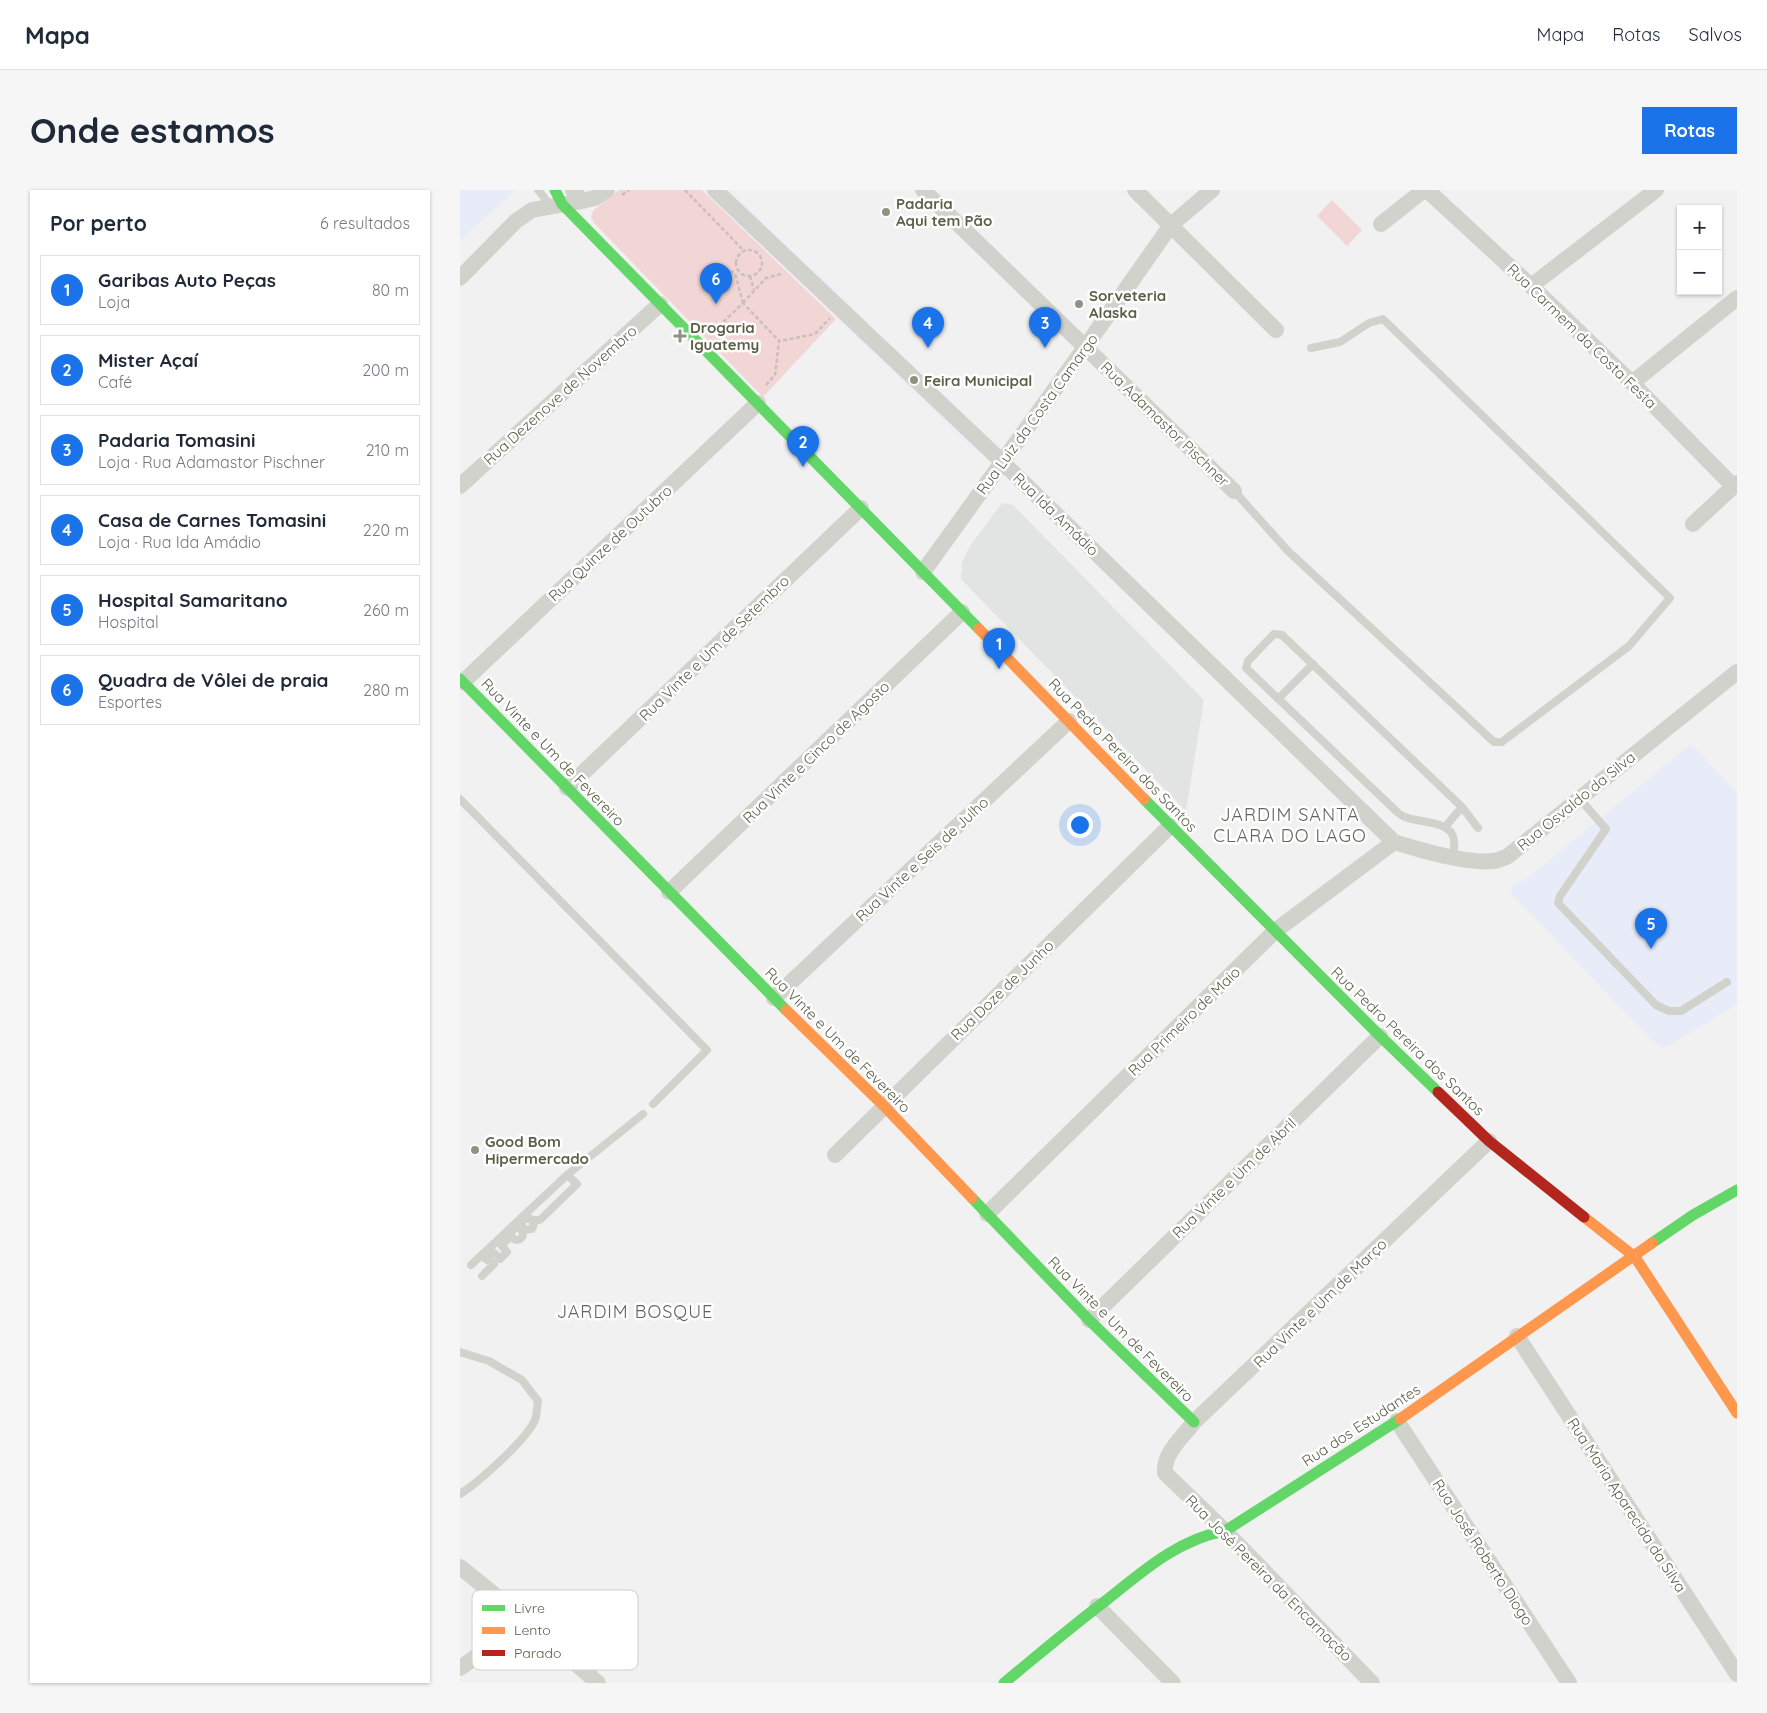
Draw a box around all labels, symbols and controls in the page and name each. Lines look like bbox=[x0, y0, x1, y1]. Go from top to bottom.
text: Mapa bbox=[25, 20, 90, 50]
text: Mapa bbox=[1537, 23, 1584, 46]
text: Rotas bbox=[1612, 23, 1661, 46]
text: Salvos bbox=[1689, 23, 1742, 46]
button: Rotas bbox=[1642, 107, 1737, 154]
text: Onde estamos bbox=[30, 108, 275, 152]
place label: Padaria Aqui tem Pão bbox=[896, 194, 992, 230]
map controls bbox=[1677, 205, 1722, 295]
button: + bbox=[1677, 205, 1722, 250]
marker: Padaria Aqui tem Pão bbox=[880, 206, 892, 218]
text: Por perto bbox=[50, 210, 147, 236]
text: 6 resultados bbox=[320, 213, 410, 233]
button: − bbox=[1677, 250, 1722, 295]
street label: Rua Carmem da Costa Festa bbox=[1503, 259, 1661, 413]
pin: 6 bbox=[700, 263, 732, 304]
text: Garibas Auto Peças bbox=[98, 268, 276, 292]
text: 1 bbox=[64, 280, 70, 300]
text: 80 m bbox=[372, 280, 409, 300]
place label: Sorveteria Alaska bbox=[1089, 286, 1166, 322]
text: Loja bbox=[98, 292, 130, 312]
marker: Sorveteria Alaska bbox=[1073, 298, 1085, 310]
pin: 4 bbox=[912, 307, 944, 348]
pin: 3 bbox=[1029, 307, 1061, 348]
place label: Drogaria Iguatemy bbox=[690, 318, 759, 354]
street label: Rua Dezenove de Novembro bbox=[479, 321, 641, 469]
marker: Drogaria Iguatemy bbox=[674, 330, 686, 342]
street label: Rua Luiz da Costa Camargo bbox=[972, 330, 1102, 498]
text: Mister Açaí bbox=[98, 348, 198, 372]
street label: Rua Adamastor Pischner bbox=[1097, 358, 1233, 491]
text: 2 bbox=[62, 360, 72, 380]
text: 200 m bbox=[362, 360, 409, 380]
place label: Feira Municipal bbox=[924, 371, 1032, 390]
text: Café bbox=[98, 372, 132, 392]
marker: Feira Municipal bbox=[908, 374, 920, 386]
pin: 2 bbox=[787, 426, 819, 467]
text: Padaria Tomasini bbox=[98, 428, 256, 452]
text: 3 bbox=[63, 440, 71, 460]
text: 210 m bbox=[366, 440, 409, 460]
text: Loja · Rua Adamastor Pischner bbox=[98, 452, 325, 472]
street label: Rua Ida Amádio bbox=[1009, 468, 1103, 560]
street label: Rua Quinze de Outubro bbox=[544, 481, 676, 605]
text: Casa de Carnes Tomasini bbox=[98, 508, 326, 532]
text: 4 bbox=[62, 520, 72, 540]
text: 220 m bbox=[363, 520, 409, 540]
text: Loja · Rua Ida Amádio bbox=[98, 532, 261, 552]
street label: Rua Vinte e Um de Setembro bbox=[635, 571, 793, 725]
text: Hospital Samaritano bbox=[98, 588, 288, 612]
text: 5 bbox=[62, 600, 72, 620]
text: 260 m bbox=[363, 600, 409, 620]
text: Hospital bbox=[98, 612, 159, 632]
pin: 1 bbox=[983, 628, 1015, 669]
text: Quadra de Vôlei de praia bbox=[98, 668, 329, 692]
street label: Rua Vinte e Um de Fevereiro bbox=[477, 674, 629, 830]
street label: Rua Pedro Pereira dos Santos bbox=[1045, 674, 1201, 836]
street label: Rua Vinte e Cinco de Agosto bbox=[739, 677, 893, 827]
text: 6 bbox=[63, 680, 71, 700]
text: 280 m bbox=[363, 680, 409, 700]
text: Esportes bbox=[98, 692, 162, 712]
street label: Rua Osvaldo da Silva bbox=[1513, 747, 1639, 855]
street label: Rua Vinte e Seis de Julho bbox=[852, 792, 992, 926]
district label: JARDIM SANTA CLARA DO LAGO bbox=[1213, 803, 1367, 847]
your location bbox=[1067, 812, 1093, 838]
pin: 5 bbox=[1635, 908, 1667, 949]
street label: Rua Doze de Junho bbox=[946, 936, 1058, 1044]
street label: Rua Primeiro de Maio bbox=[1124, 962, 1244, 1080]
street label: Rua Vinte e Um de Fevereiro bbox=[761, 963, 915, 1117]
street label: Rua Pedro Pereira dos Santos bbox=[1327, 963, 1489, 1119]
street label: Rua Vinte e Um de Abril bbox=[1168, 1114, 1300, 1242]
place label: Good Bom Hipermercado bbox=[485, 1132, 589, 1168]
marker: Good Bom Hipermercado bbox=[469, 1144, 481, 1156]
street label: Rua Vinte e Um de Março bbox=[1249, 1234, 1391, 1372]
street label: Rua Vinte e Um de Fevereiro bbox=[1044, 1252, 1198, 1406]
district label: JARDIM BOSQUE bbox=[557, 1300, 713, 1323]
street label: Rua dos Estudantes bbox=[1298, 1380, 1424, 1470]
street label: Rua Maria Aparecida da Silva bbox=[1563, 1414, 1691, 1596]
street label: Rua José Roberto Diogo bbox=[1429, 1475, 1537, 1629]
street label: Rua José Pereira da Encarnação bbox=[1182, 1491, 1356, 1665]
legend bbox=[472, 1590, 638, 1670]
text: Livre bbox=[514, 1599, 545, 1617]
text: Lento bbox=[514, 1621, 551, 1639]
text: Parado bbox=[514, 1644, 561, 1662]

